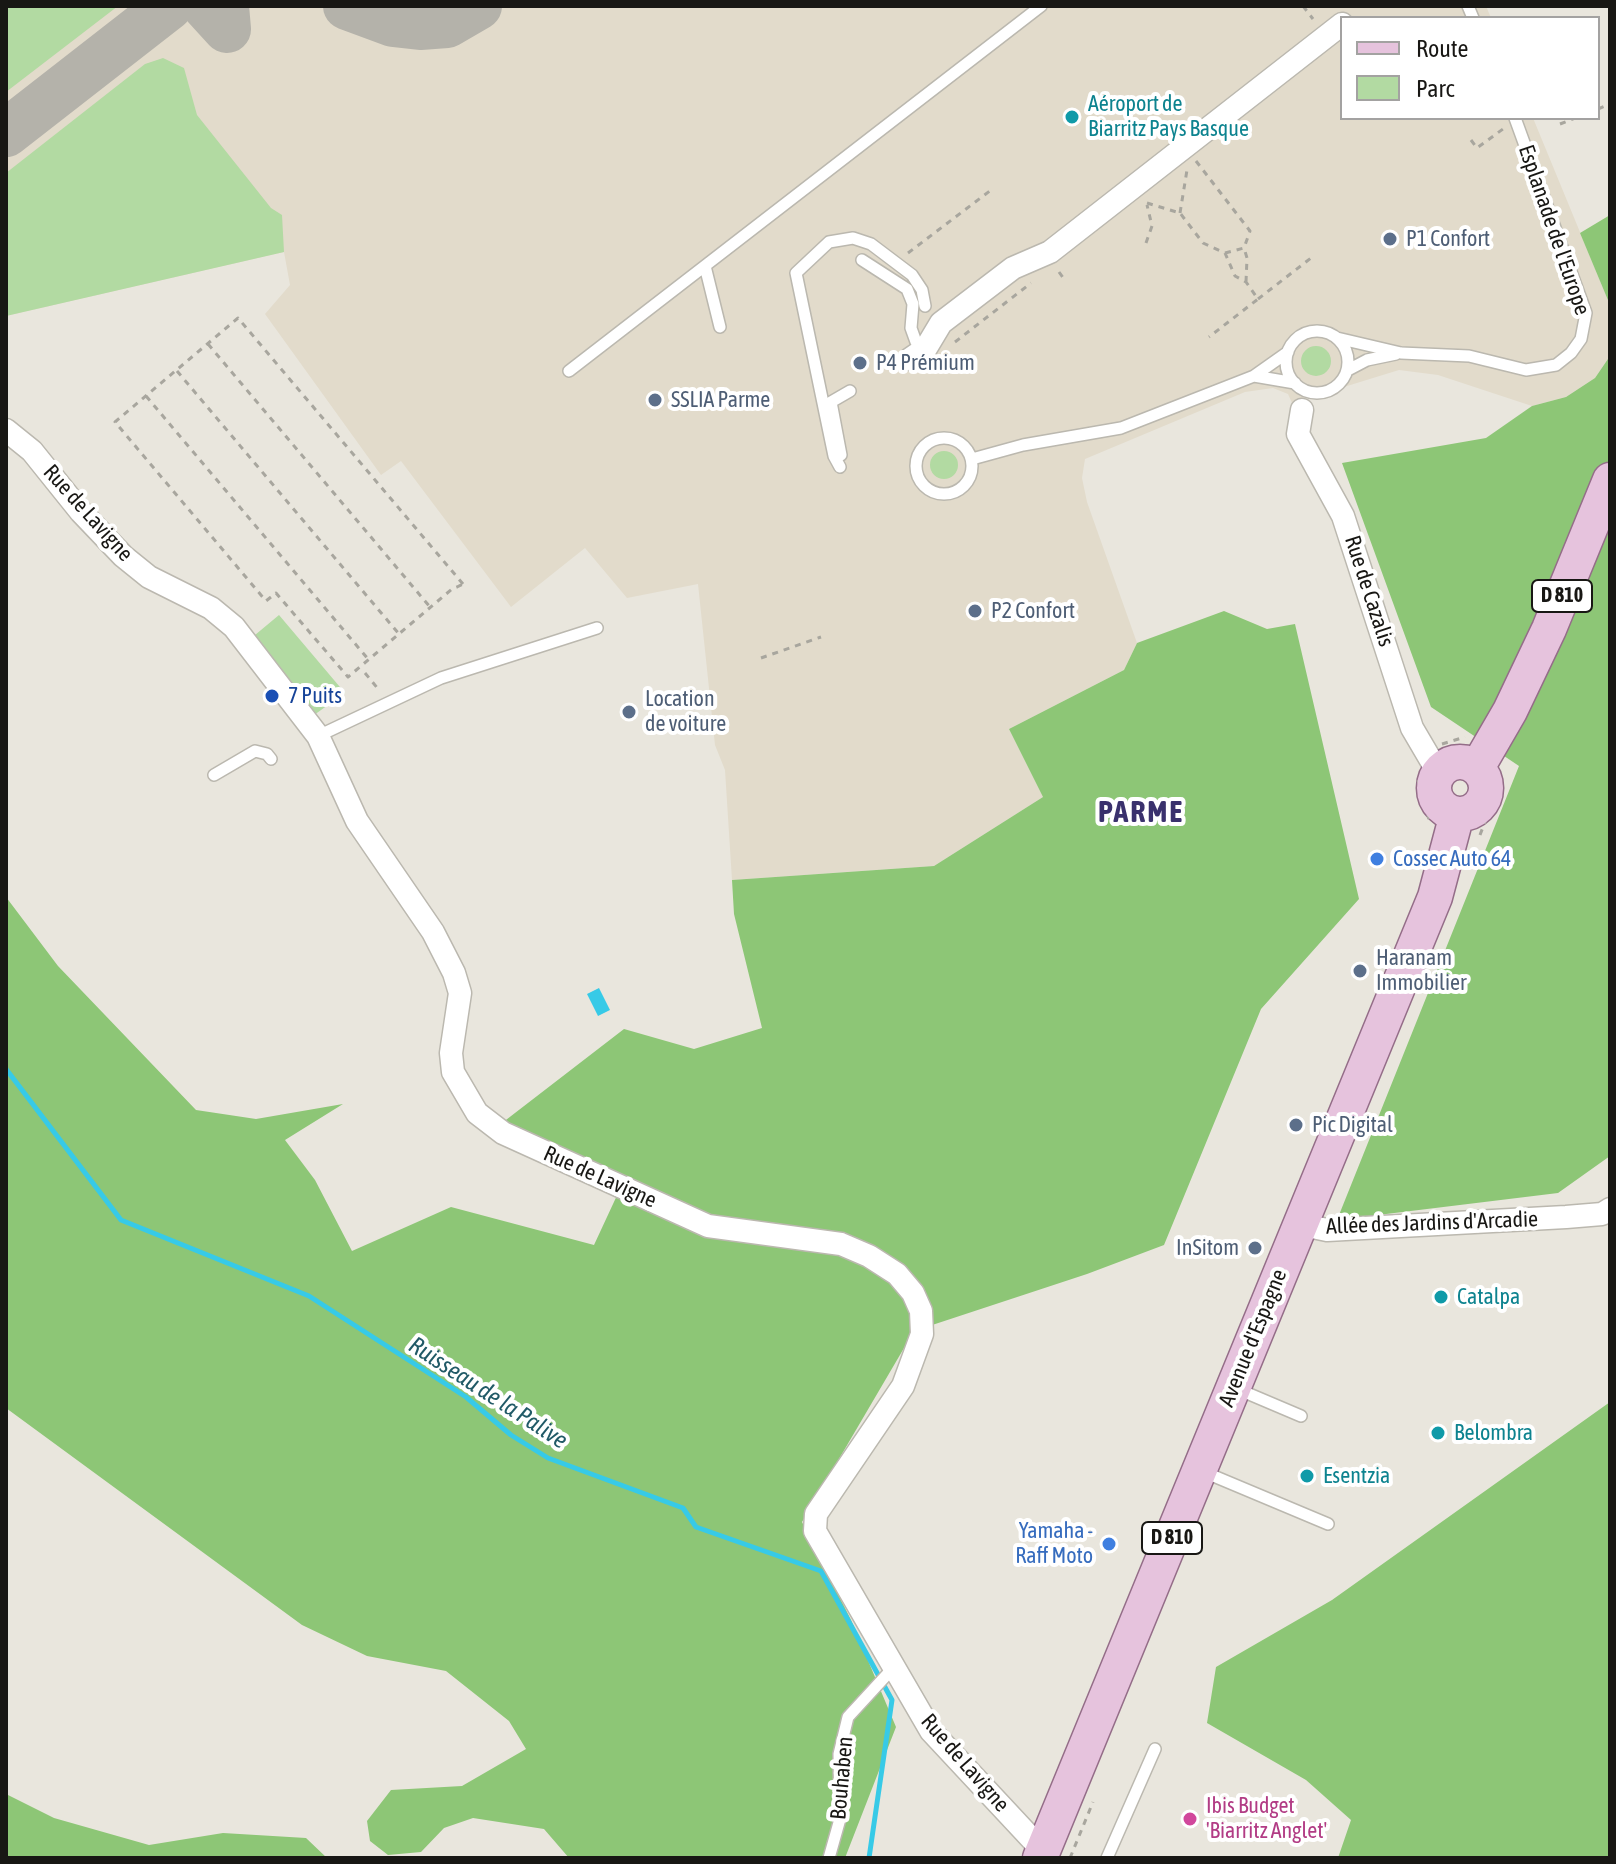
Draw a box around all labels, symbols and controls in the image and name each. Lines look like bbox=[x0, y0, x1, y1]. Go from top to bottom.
legend bbox=[1340, 16, 1600, 120]
text: Route bbox=[1416, 35, 1468, 62]
text: Parc bbox=[1416, 75, 1454, 102]
place label: Aéroport de Biarritz Pays Basque bbox=[1088, 91, 1249, 142]
marker: Aéroport de Biarritz Pays Basque bbox=[1063, 108, 1081, 126]
street label: Esplanade de l'Europe bbox=[1513, 142, 1595, 318]
place label: P1 Confort bbox=[1406, 226, 1490, 252]
marker: P1 Confort bbox=[1381, 230, 1399, 248]
place label: P4 Prémium bbox=[876, 350, 975, 376]
marker: P4 Prémium bbox=[851, 354, 869, 372]
place label: SSLIA Parme bbox=[671, 387, 770, 413]
marker: SSLIA Parme bbox=[646, 391, 664, 409]
street label: Rue de Lavigne bbox=[38, 459, 138, 567]
street label: Rue de Cazalis bbox=[1339, 532, 1399, 650]
road number: D 810 bbox=[1532, 580, 1592, 612]
place label: P2 Confort bbox=[991, 598, 1075, 624]
marker: P2 Confort bbox=[966, 602, 984, 620]
place label: 7 Puits bbox=[288, 683, 342, 709]
place label: Location de voiture bbox=[645, 686, 726, 738]
marker: 7 Puits bbox=[263, 687, 281, 705]
marker: Location de voiture bbox=[620, 703, 638, 721]
district label: PARME bbox=[1098, 795, 1184, 831]
place label: Cossec Auto 64 bbox=[1393, 846, 1511, 872]
marker: Cossec Auto 64 bbox=[1368, 850, 1386, 868]
place label: Haranam Immobilier bbox=[1376, 945, 1466, 996]
marker: Haranam Immobilier bbox=[1351, 962, 1369, 980]
place label: Pic Digital bbox=[1312, 1112, 1393, 1138]
marker: Pic Digital bbox=[1287, 1116, 1305, 1134]
street label: Rue de Lavigne bbox=[539, 1140, 661, 1214]
street label: Allée des Jardins d'Arcadie bbox=[1326, 1206, 1538, 1240]
place label: InSitom bbox=[1176, 1235, 1239, 1261]
marker: InSitom bbox=[1246, 1239, 1264, 1257]
street label: Avenue d'Espagne bbox=[1213, 1265, 1293, 1411]
place label: Catalpa bbox=[1457, 1284, 1520, 1310]
marker: Catalpa bbox=[1432, 1288, 1450, 1306]
water label: Ruisseau de la Palive bbox=[403, 1331, 573, 1455]
place label: Belombra bbox=[1454, 1420, 1533, 1446]
marker: Belombra bbox=[1429, 1424, 1447, 1442]
place label: Esentzia bbox=[1323, 1463, 1390, 1489]
marker: Esentzia bbox=[1298, 1467, 1316, 1485]
place label: Yamaha - Raff Moto bbox=[1015, 1518, 1093, 1570]
road number: D 810 bbox=[1142, 1522, 1202, 1554]
marker: Yamaha - Raff Moto bbox=[1100, 1535, 1118, 1553]
street label: Rue de Lavigne bbox=[915, 1709, 1015, 1817]
street label: Bouhaben bbox=[825, 1735, 859, 1821]
place label: Ibis Budget 'Biarritz Anglet' bbox=[1206, 1793, 1327, 1844]
marker: Ibis Budget 'Biarritz Anglet' bbox=[1181, 1810, 1199, 1828]

